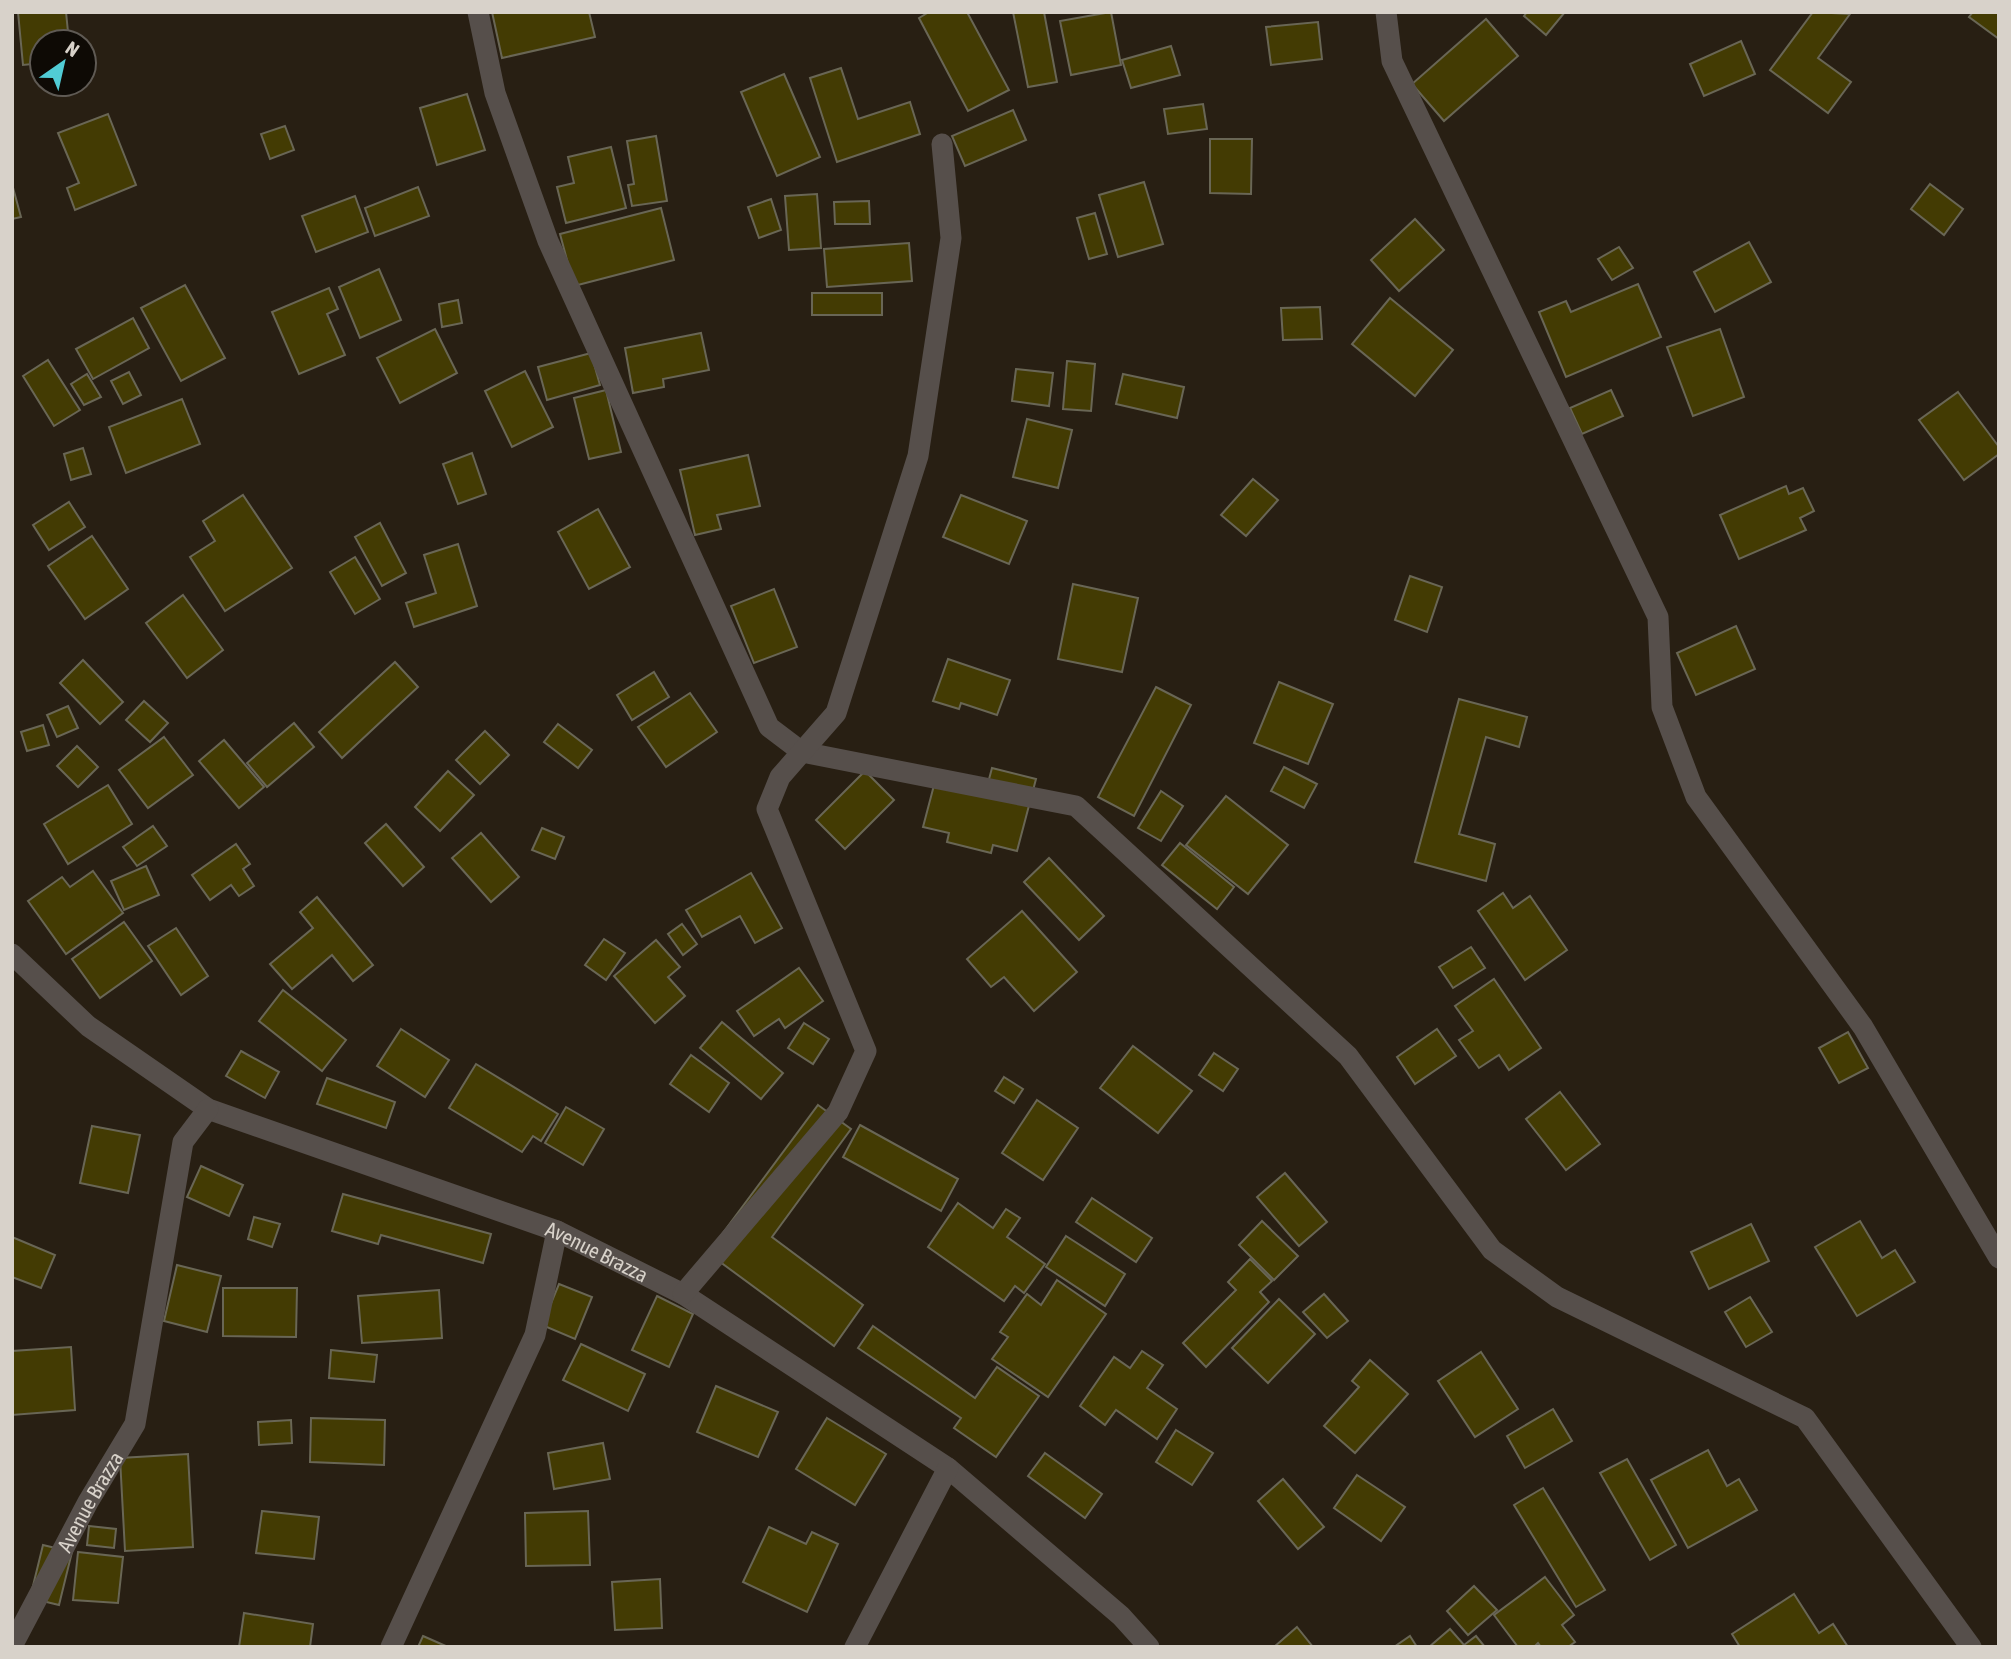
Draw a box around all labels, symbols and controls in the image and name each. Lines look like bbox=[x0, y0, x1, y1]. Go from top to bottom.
north arrow bbox=[28, 28, 98, 98]
text: N bbox=[62, 37, 83, 61]
street label: Avenue Brazza bbox=[543, 1216, 652, 1287]
street label: Avenue Brazza bbox=[52, 1447, 128, 1556]

